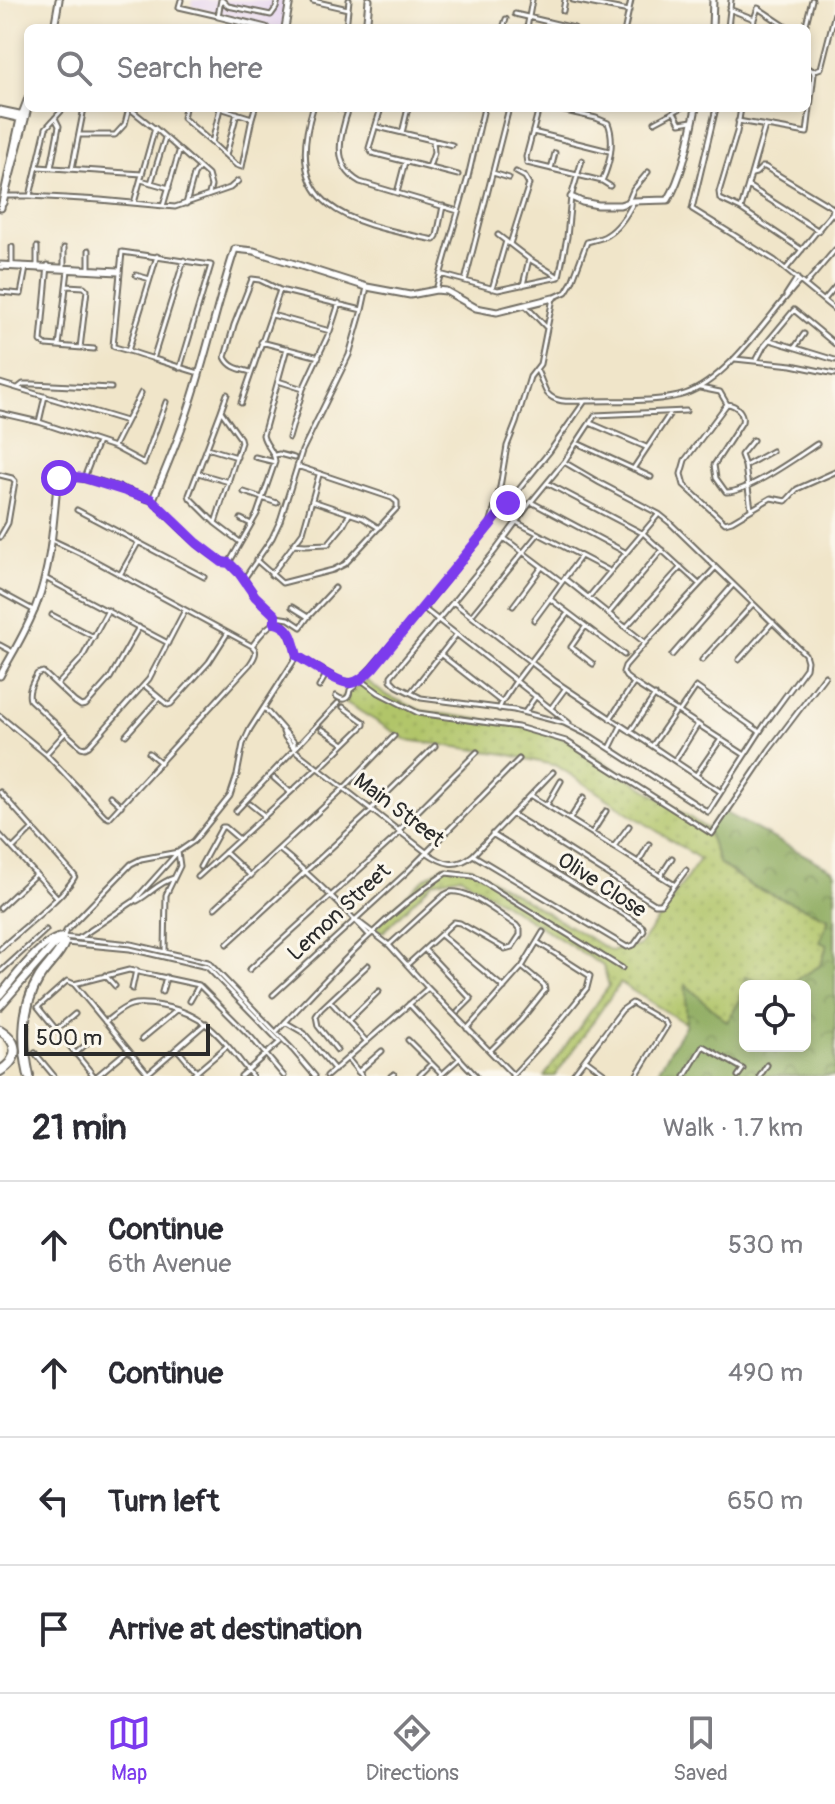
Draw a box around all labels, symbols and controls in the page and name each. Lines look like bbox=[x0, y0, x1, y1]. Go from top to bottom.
search box bbox=[24, 24, 811, 112]
icon: search bbox=[52, 46, 96, 90]
text: Search here bbox=[116, 50, 263, 87]
route start bbox=[41, 460, 77, 496]
route end bbox=[490, 485, 526, 521]
street label: Main Street bbox=[348, 767, 450, 853]
street label: Olive Close bbox=[552, 846, 652, 924]
street label: Lemon Street bbox=[282, 857, 397, 967]
map controls bbox=[739, 980, 811, 1052]
button: locate bbox=[739, 980, 811, 1052]
scale bar bbox=[24, 1020, 210, 1056]
text: 500 m bbox=[36, 1024, 102, 1052]
text: 21 min bbox=[32, 1107, 127, 1150]
text: Walk · 1.7 km bbox=[663, 1112, 803, 1144]
text: Continue bbox=[108, 1211, 223, 1248]
icon: ahead bbox=[32, 1223, 76, 1267]
text: 530 m bbox=[728, 1229, 803, 1261]
text: 6th Avenue bbox=[108, 1248, 231, 1280]
icon: ahead bbox=[32, 1351, 76, 1395]
text: Continue bbox=[108, 1355, 223, 1392]
text: 490 m bbox=[728, 1357, 803, 1389]
icon: left bbox=[32, 1479, 76, 1523]
text: Turn left bbox=[108, 1483, 219, 1520]
text: 650 m bbox=[727, 1485, 803, 1517]
icon: arrive bbox=[32, 1607, 76, 1651]
text: Arrive at destination bbox=[108, 1611, 362, 1648]
tab: Map bbox=[107, 1711, 151, 1787]
tab: Directions bbox=[366, 1711, 459, 1787]
tab: Saved bbox=[673, 1711, 728, 1787]

